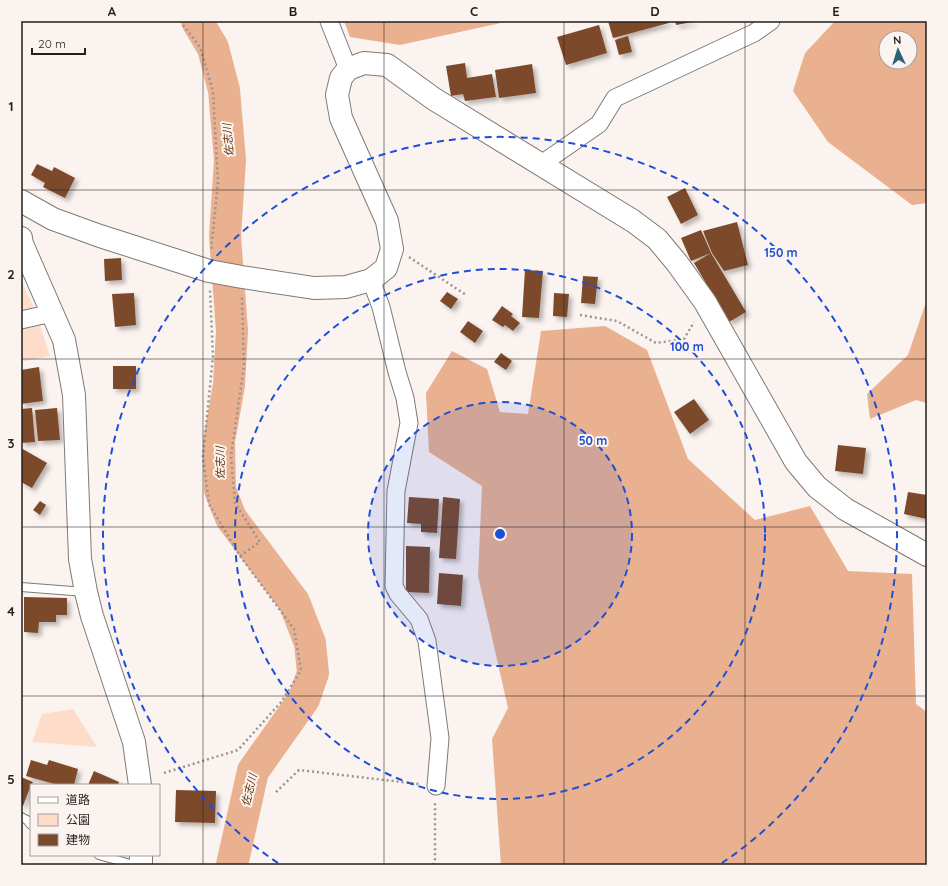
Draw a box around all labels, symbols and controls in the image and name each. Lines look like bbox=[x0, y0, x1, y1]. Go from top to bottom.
text: A bbox=[108, 3, 117, 19]
text: B bbox=[289, 3, 297, 19]
text: C bbox=[470, 3, 478, 19]
text: D bbox=[650, 3, 660, 19]
text: E bbox=[832, 3, 840, 19]
scale bar bbox=[32, 30, 85, 56]
north arrow bbox=[878, 30, 918, 70]
text: N bbox=[893, 33, 902, 47]
text: 20 m bbox=[38, 36, 66, 51]
text: 1 bbox=[8, 98, 14, 114]
water label: 佐志川 bbox=[220, 122, 236, 157]
text: 150 m bbox=[764, 245, 798, 260]
text: 2 bbox=[7, 266, 15, 282]
text: 100 m bbox=[670, 339, 704, 354]
text: 50 m bbox=[579, 433, 607, 448]
text: 3 bbox=[8, 435, 15, 451]
water label: 佐志川 bbox=[213, 446, 227, 480]
centre of rings bbox=[493, 527, 507, 541]
text: 4 bbox=[7, 603, 15, 619]
text: 5 bbox=[7, 771, 15, 787]
water label: 佐志川 bbox=[238, 771, 260, 808]
legend bbox=[30, 784, 160, 856]
text: 道路 bbox=[66, 792, 90, 807]
text: 公園 bbox=[66, 812, 90, 827]
text: 建物 bbox=[66, 832, 90, 847]

